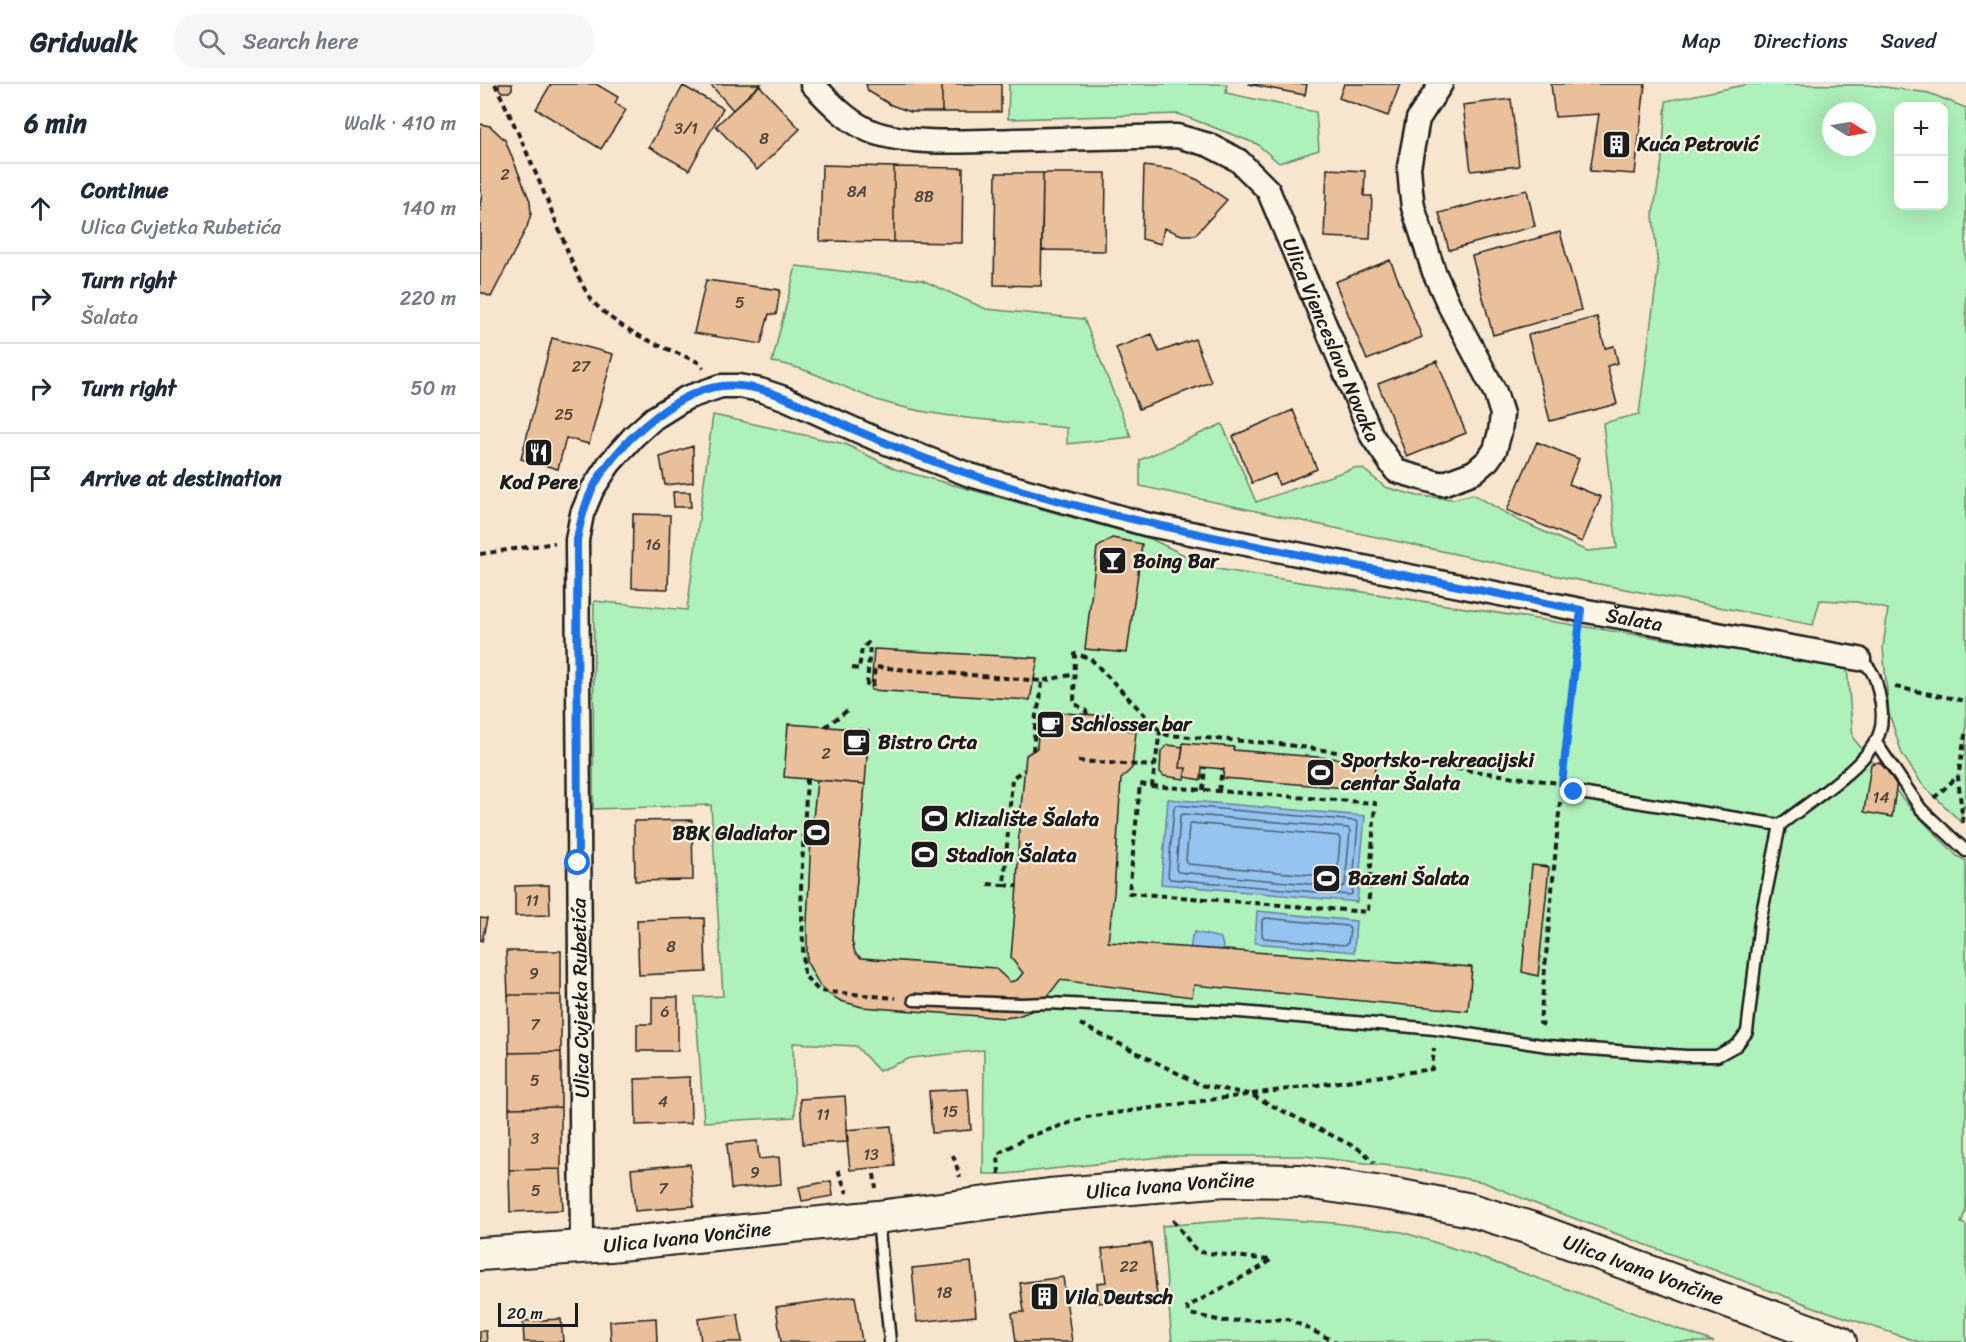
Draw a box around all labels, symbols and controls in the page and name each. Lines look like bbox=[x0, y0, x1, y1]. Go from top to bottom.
search box bbox=[174, 14, 594, 68]
text: Gridwalk bbox=[30, 17, 138, 66]
text: Search here bbox=[243, 22, 359, 61]
text: Map bbox=[1682, 22, 1720, 60]
text: Directions bbox=[1753, 22, 1848, 60]
text: Saved bbox=[1881, 22, 1936, 60]
icon: search bbox=[195, 25, 228, 58]
text: 6 min bbox=[24, 100, 87, 146]
north arrow bbox=[1822, 102, 1876, 156]
map controls bbox=[1894, 102, 1948, 210]
button: + bbox=[1894, 102, 1948, 156]
text: Walk · 410 m bbox=[344, 106, 456, 141]
house number: 3/1 bbox=[674, 114, 698, 143]
house number: 8 bbox=[759, 124, 769, 153]
place label: Kuća Petrović bbox=[1636, 127, 1760, 162]
building icon: Kuća Petrović bbox=[1600, 128, 1632, 160]
button: − bbox=[1894, 156, 1948, 210]
house number: 2 bbox=[500, 160, 510, 189]
text: Continue bbox=[81, 171, 169, 210]
house number: 8A bbox=[847, 177, 867, 206]
house number: 8B bbox=[914, 182, 934, 211]
text: 140 m bbox=[402, 191, 456, 226]
icon: ahead bbox=[24, 192, 57, 225]
text: Ulica Cvjetka Rubetića bbox=[81, 210, 281, 245]
street label: Ulica Vjenceslava Novaka bbox=[1272, 232, 1389, 450]
text: Turn right bbox=[81, 261, 176, 300]
text: 220 m bbox=[400, 281, 456, 316]
icon: right bbox=[24, 282, 57, 315]
house number: 5 bbox=[735, 288, 745, 317]
text: Šalata bbox=[81, 300, 138, 335]
house number: 27 bbox=[572, 352, 591, 381]
text: Turn right bbox=[81, 369, 176, 408]
text: 50 m bbox=[411, 371, 456, 406]
icon: right bbox=[24, 372, 57, 405]
house number: 25 bbox=[554, 400, 574, 429]
restaurant icon: Kod Pere bbox=[523, 436, 555, 468]
text: Arrive at destination bbox=[81, 459, 282, 498]
icon: arrive bbox=[24, 462, 57, 495]
place label: Kod Pere bbox=[499, 465, 578, 500]
house number: 16 bbox=[645, 530, 661, 559]
place label: Boing Bar bbox=[1133, 544, 1220, 579]
bar icon: Boing Bar bbox=[1096, 545, 1128, 577]
street label: Šalata bbox=[1603, 598, 1665, 642]
place label: Schlosser bar bbox=[1070, 707, 1193, 742]
cafe icon: Schlosser bar bbox=[1034, 708, 1066, 740]
place label: Bistro Crta bbox=[878, 725, 978, 760]
cafe icon: Bistro Crta bbox=[841, 726, 873, 758]
house number: 2 bbox=[821, 739, 831, 768]
place label: Sportsko-rekreacijski centar Šalata bbox=[1340, 743, 1536, 801]
sports icon: Sportsko-rekreacijski centar Šalata bbox=[1304, 756, 1336, 788]
route end bbox=[1560, 778, 1586, 804]
house number: 14 bbox=[1873, 783, 1889, 812]
place label: Klizalište Šalata bbox=[954, 802, 1099, 837]
sports icon: Klizalište Šalata bbox=[918, 803, 950, 835]
place label: BBK Gladiator bbox=[673, 816, 798, 851]
sports icon: BBK Gladiator bbox=[801, 817, 833, 849]
place label: Stadion Šalata bbox=[945, 838, 1077, 873]
sports icon: Stadion Šalata bbox=[909, 839, 941, 871]
route start bbox=[564, 849, 590, 875]
place label: Bazeni Šalata bbox=[1348, 861, 1470, 896]
sports icon: Bazeni Šalata bbox=[1311, 862, 1343, 894]
house number: 11 bbox=[525, 886, 539, 915]
street label: Ulica Cvjetka Rubetića bbox=[561, 897, 600, 1098]
house number: 8 bbox=[666, 932, 676, 961]
house number: 9 bbox=[529, 959, 539, 988]
house number: 6 bbox=[660, 997, 670, 1026]
house number: 7 bbox=[530, 1010, 540, 1039]
house number: 5 bbox=[530, 1066, 540, 1095]
house number: 4 bbox=[658, 1087, 668, 1116]
house number: 15 bbox=[942, 1097, 959, 1126]
house number: 11 bbox=[816, 1100, 830, 1129]
house number: 3 bbox=[531, 1124, 540, 1153]
house number: 13 bbox=[863, 1140, 879, 1169]
house number: 9 bbox=[750, 1158, 760, 1187]
street label: Ulica Ivana Vončine bbox=[1085, 1163, 1255, 1210]
house number: 7 bbox=[658, 1174, 668, 1203]
house number: 5 bbox=[531, 1176, 541, 1205]
street label: Ulica Ivana Vončine bbox=[602, 1211, 773, 1263]
street label: Ulica Ivana Vončine bbox=[1558, 1225, 1729, 1316]
house number: 22 bbox=[1120, 1252, 1138, 1281]
house number: 18 bbox=[936, 1278, 953, 1307]
place label: Vila Deutsch bbox=[1065, 1280, 1174, 1315]
building icon: Vila Deutsch bbox=[1028, 1281, 1060, 1313]
text: 20 m bbox=[507, 1299, 543, 1328]
scale bar bbox=[498, 1300, 578, 1328]

